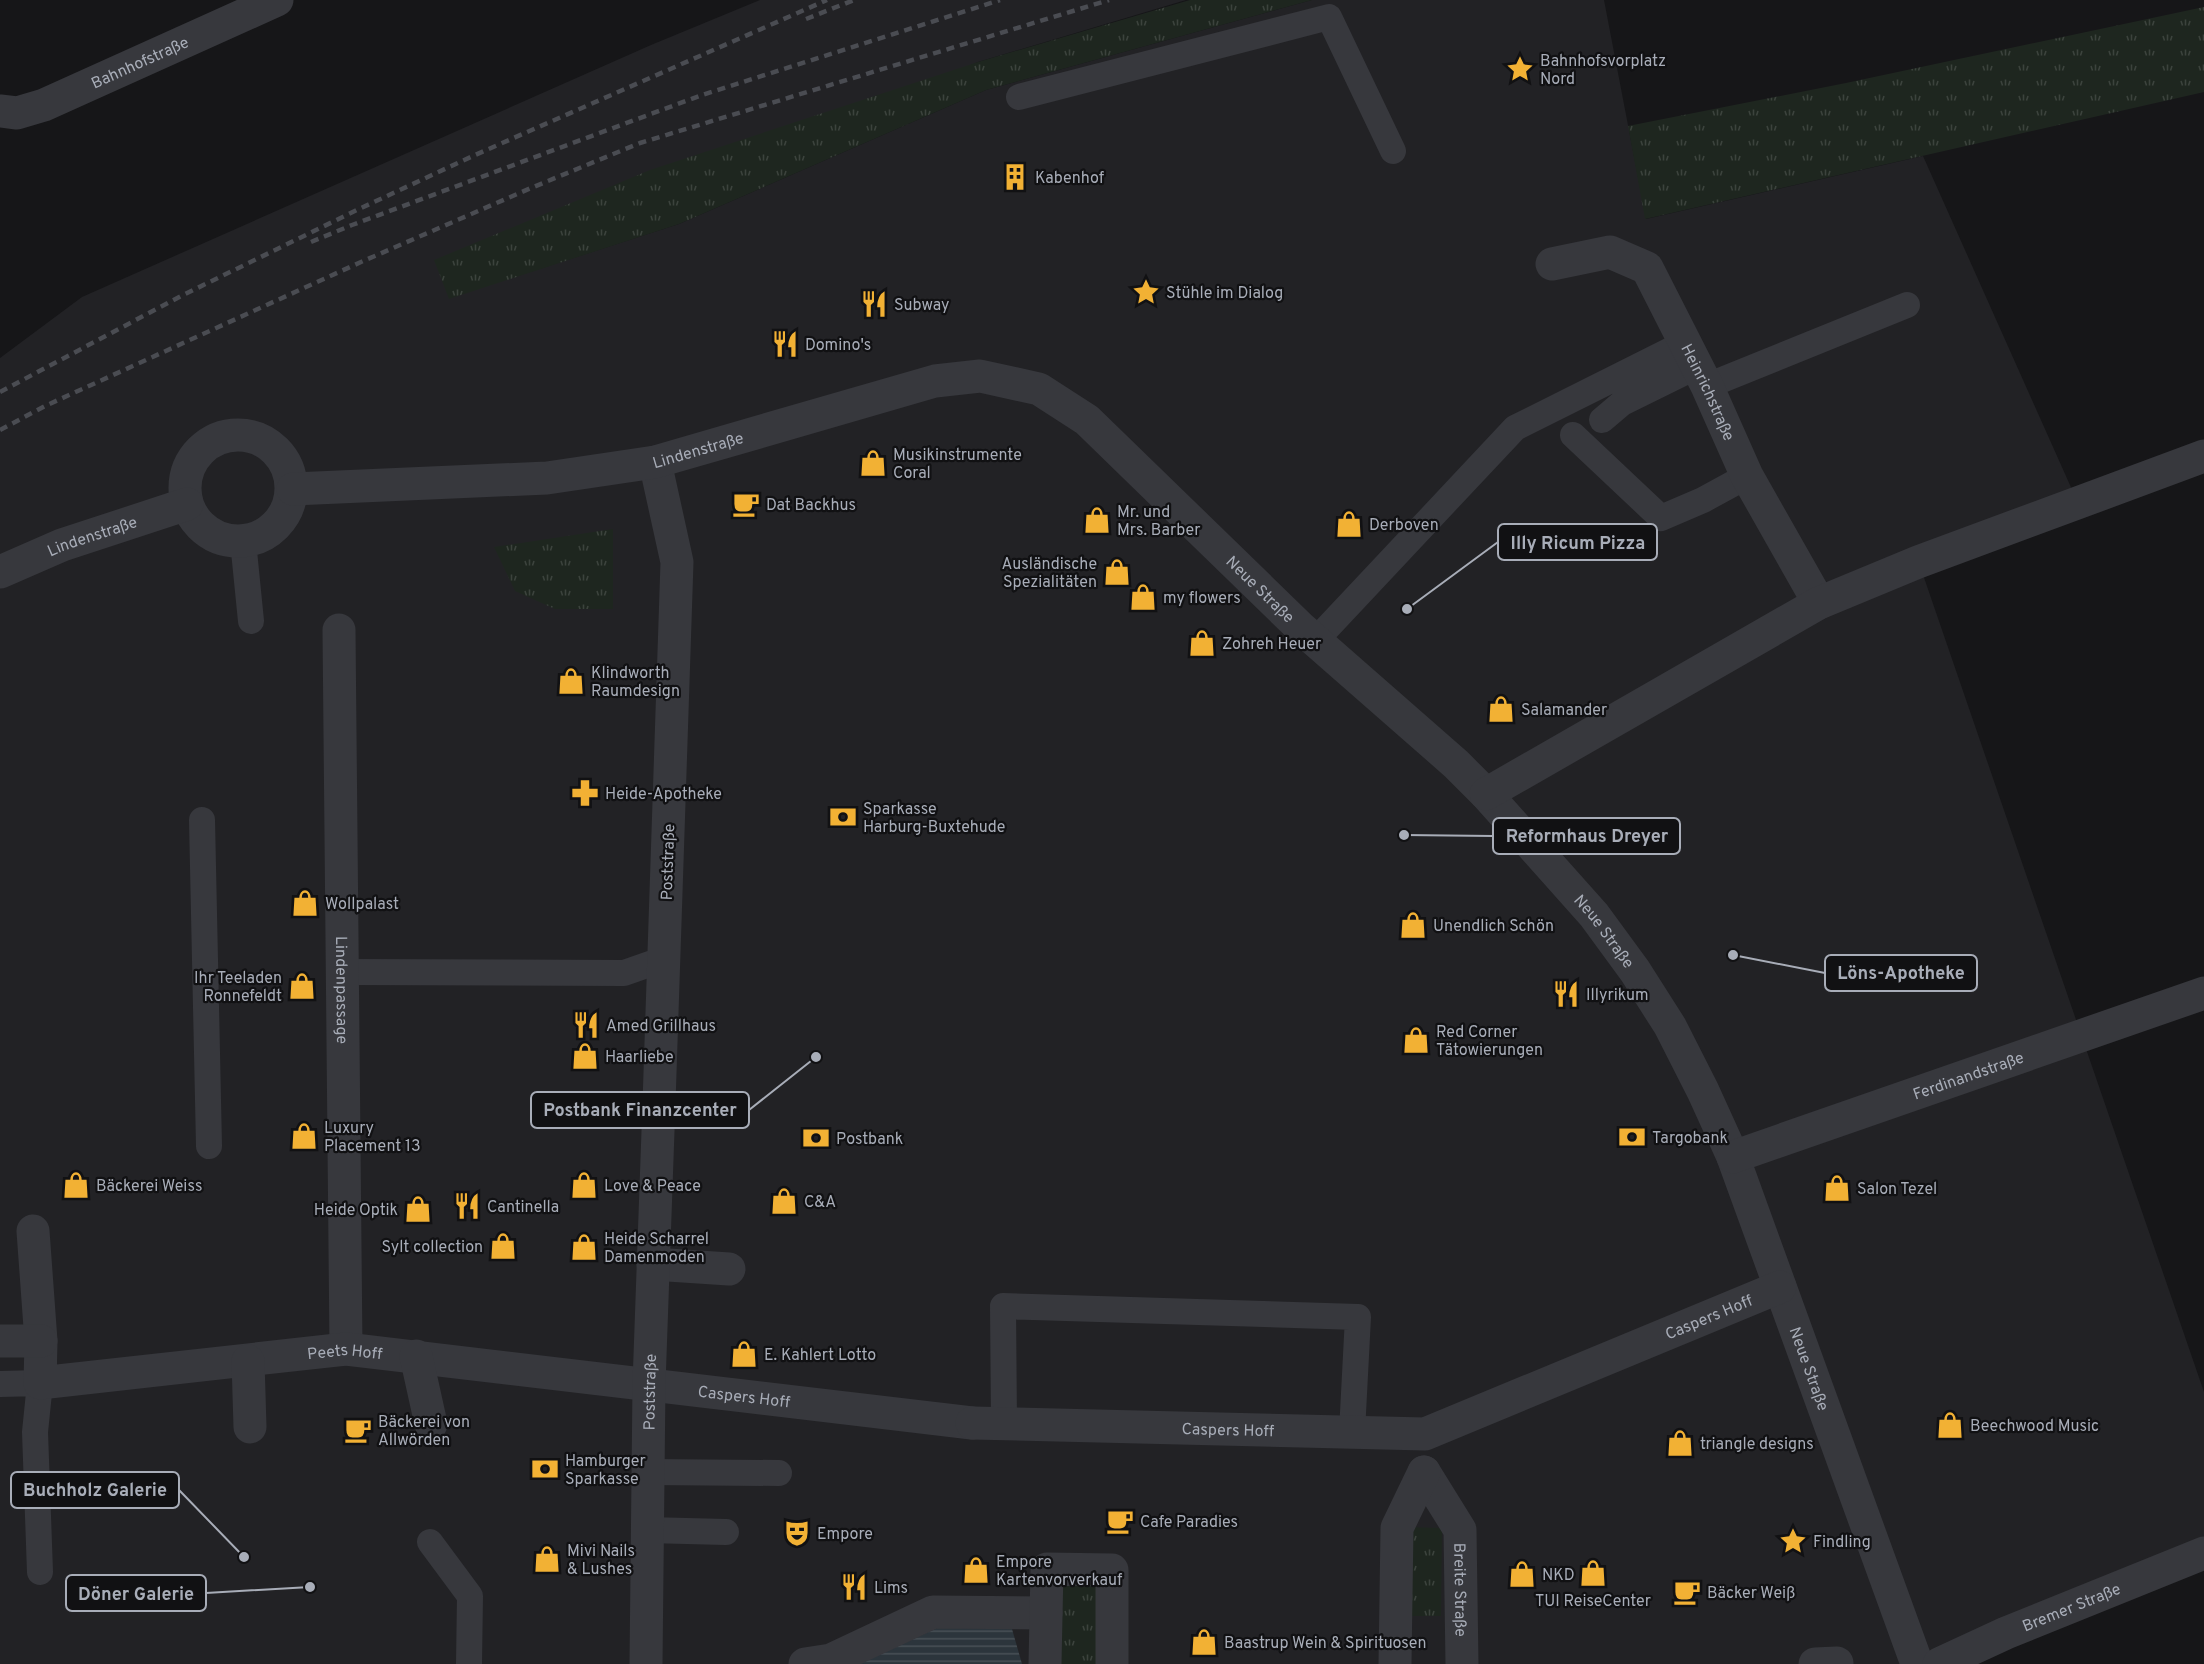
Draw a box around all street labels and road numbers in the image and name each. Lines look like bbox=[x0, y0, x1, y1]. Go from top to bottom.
street label: Bahnhofstraße bbox=[88, 33, 192, 94]
street label: Heinrichstraße bbox=[1675, 341, 1738, 444]
street label: Lindenstraße bbox=[651, 429, 746, 474]
street label: Lindenstraße bbox=[45, 513, 140, 562]
street label: Neue Straße bbox=[1221, 552, 1298, 628]
street label: Poststraße bbox=[658, 823, 680, 901]
street label: Neue Straße bbox=[1568, 891, 1638, 973]
street label: Lindenpassage bbox=[330, 936, 351, 1044]
street label: Ferdinandstraße bbox=[1911, 1049, 2027, 1106]
street label: Caspers Hoff bbox=[1663, 1291, 1756, 1345]
street label: Neue Straße bbox=[1783, 1324, 1832, 1414]
street label: Peets Hoff bbox=[306, 1341, 384, 1365]
street label: Poststraße bbox=[641, 1353, 662, 1431]
street label: Caspers Hoff bbox=[697, 1383, 791, 1413]
street label: Caspers Hoff bbox=[1181, 1420, 1275, 1442]
street label: Breite Straße bbox=[1448, 1543, 1470, 1637]
street label: Bremer Straße bbox=[2020, 1580, 2124, 1637]

